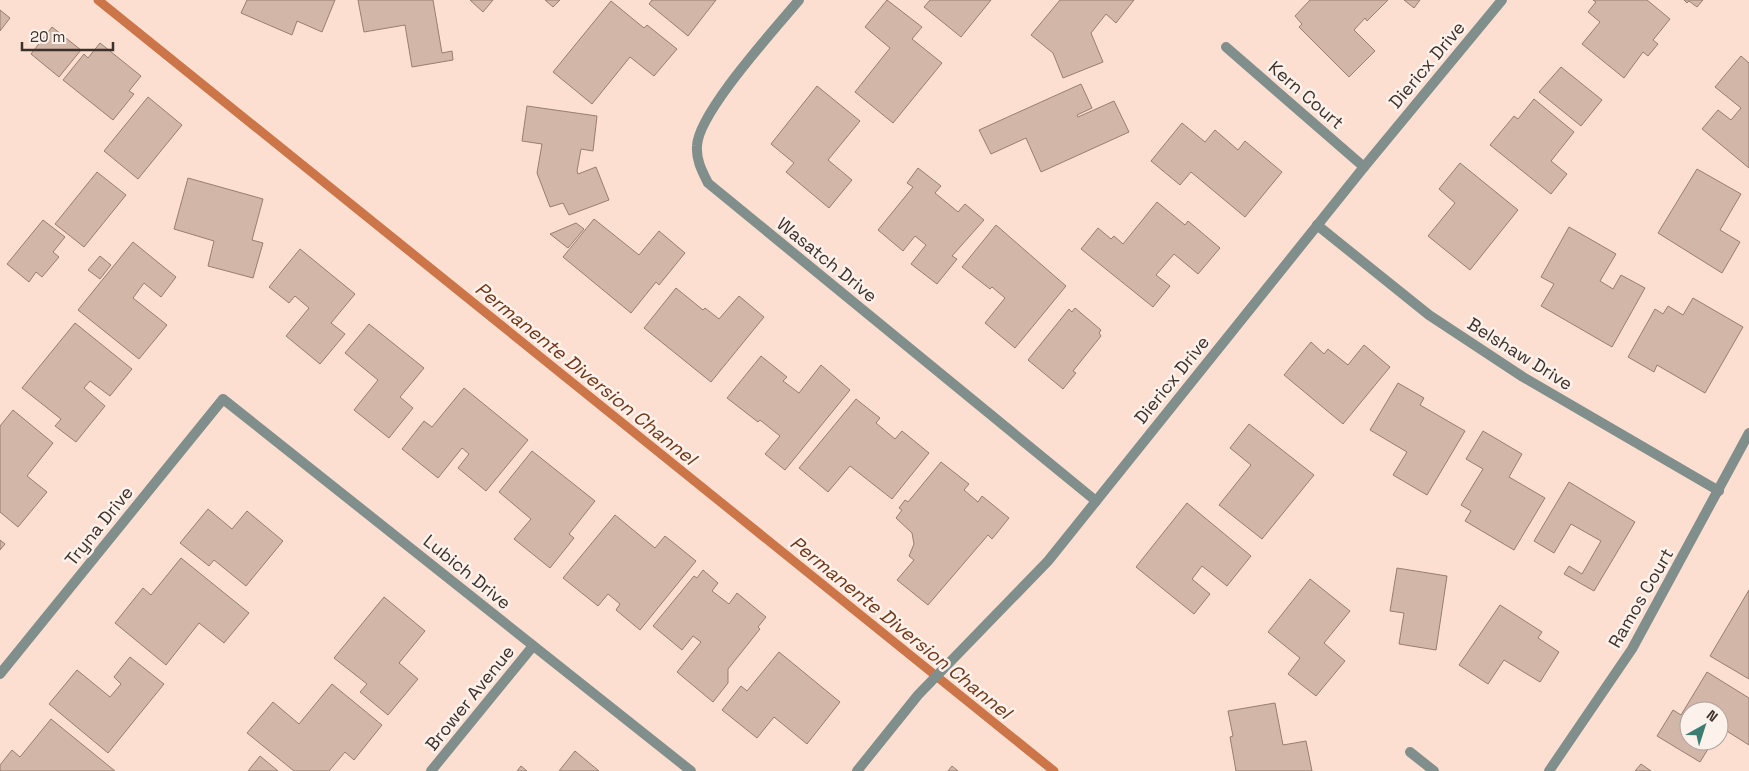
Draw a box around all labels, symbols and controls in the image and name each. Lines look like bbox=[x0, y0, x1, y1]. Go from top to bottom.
street label: Diericx Drive bbox=[1383, 16, 1470, 113]
scale bar bbox=[22, 20, 114, 52]
text: 20 m bbox=[30, 27, 65, 46]
street label: Kern Court bbox=[1264, 56, 1349, 134]
street label: Wasatch Drive bbox=[772, 212, 882, 307]
water label: Permanente Diversion Channel bbox=[470, 276, 703, 472]
street label: Belshaw Drive bbox=[1463, 312, 1577, 395]
street label: Diericx Drive bbox=[1129, 331, 1214, 428]
street label: Tryna Drive bbox=[59, 481, 138, 570]
street label: Lubich Drive bbox=[419, 529, 516, 614]
water label: Permanente Diversion Channel bbox=[785, 530, 1018, 726]
street label: Ramos Court bbox=[1603, 544, 1678, 652]
street label: Brower Avenue bbox=[420, 640, 519, 755]
north arrow bbox=[1679, 701, 1729, 751]
text: N bbox=[1703, 706, 1721, 726]

